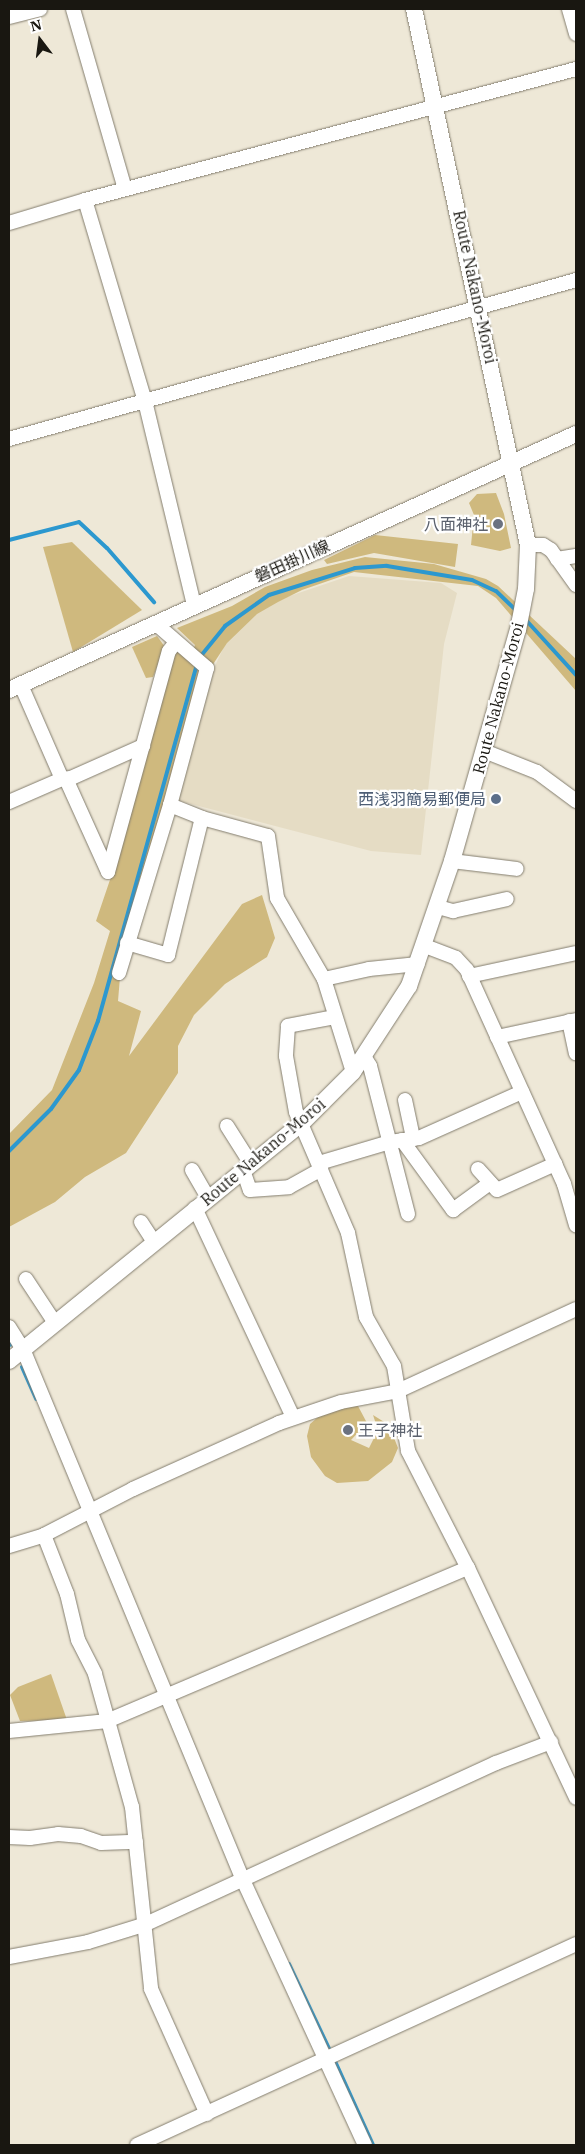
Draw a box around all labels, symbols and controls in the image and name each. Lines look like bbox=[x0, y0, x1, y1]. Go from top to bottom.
north arrow bbox=[15, 15, 65, 65]
text: N bbox=[28, 15, 44, 36]
street label: Route Nakano-Moroi bbox=[449, 208, 501, 366]
place label: 八面神社 bbox=[424, 514, 488, 534]
marker: 八面神社 bbox=[492, 518, 504, 530]
street label: 磐田掛川線 bbox=[252, 536, 332, 586]
street label: Route Nakano-Moroi bbox=[468, 620, 528, 776]
place label: 西浅羽簡易郵便局 bbox=[358, 789, 486, 809]
marker: 西浅羽簡易郵便局 bbox=[490, 793, 502, 805]
street label: Route Nakano-Moroi bbox=[197, 1094, 329, 1210]
place label: 王子神社 bbox=[358, 1420, 422, 1440]
marker: 王子神社 bbox=[342, 1424, 354, 1436]

